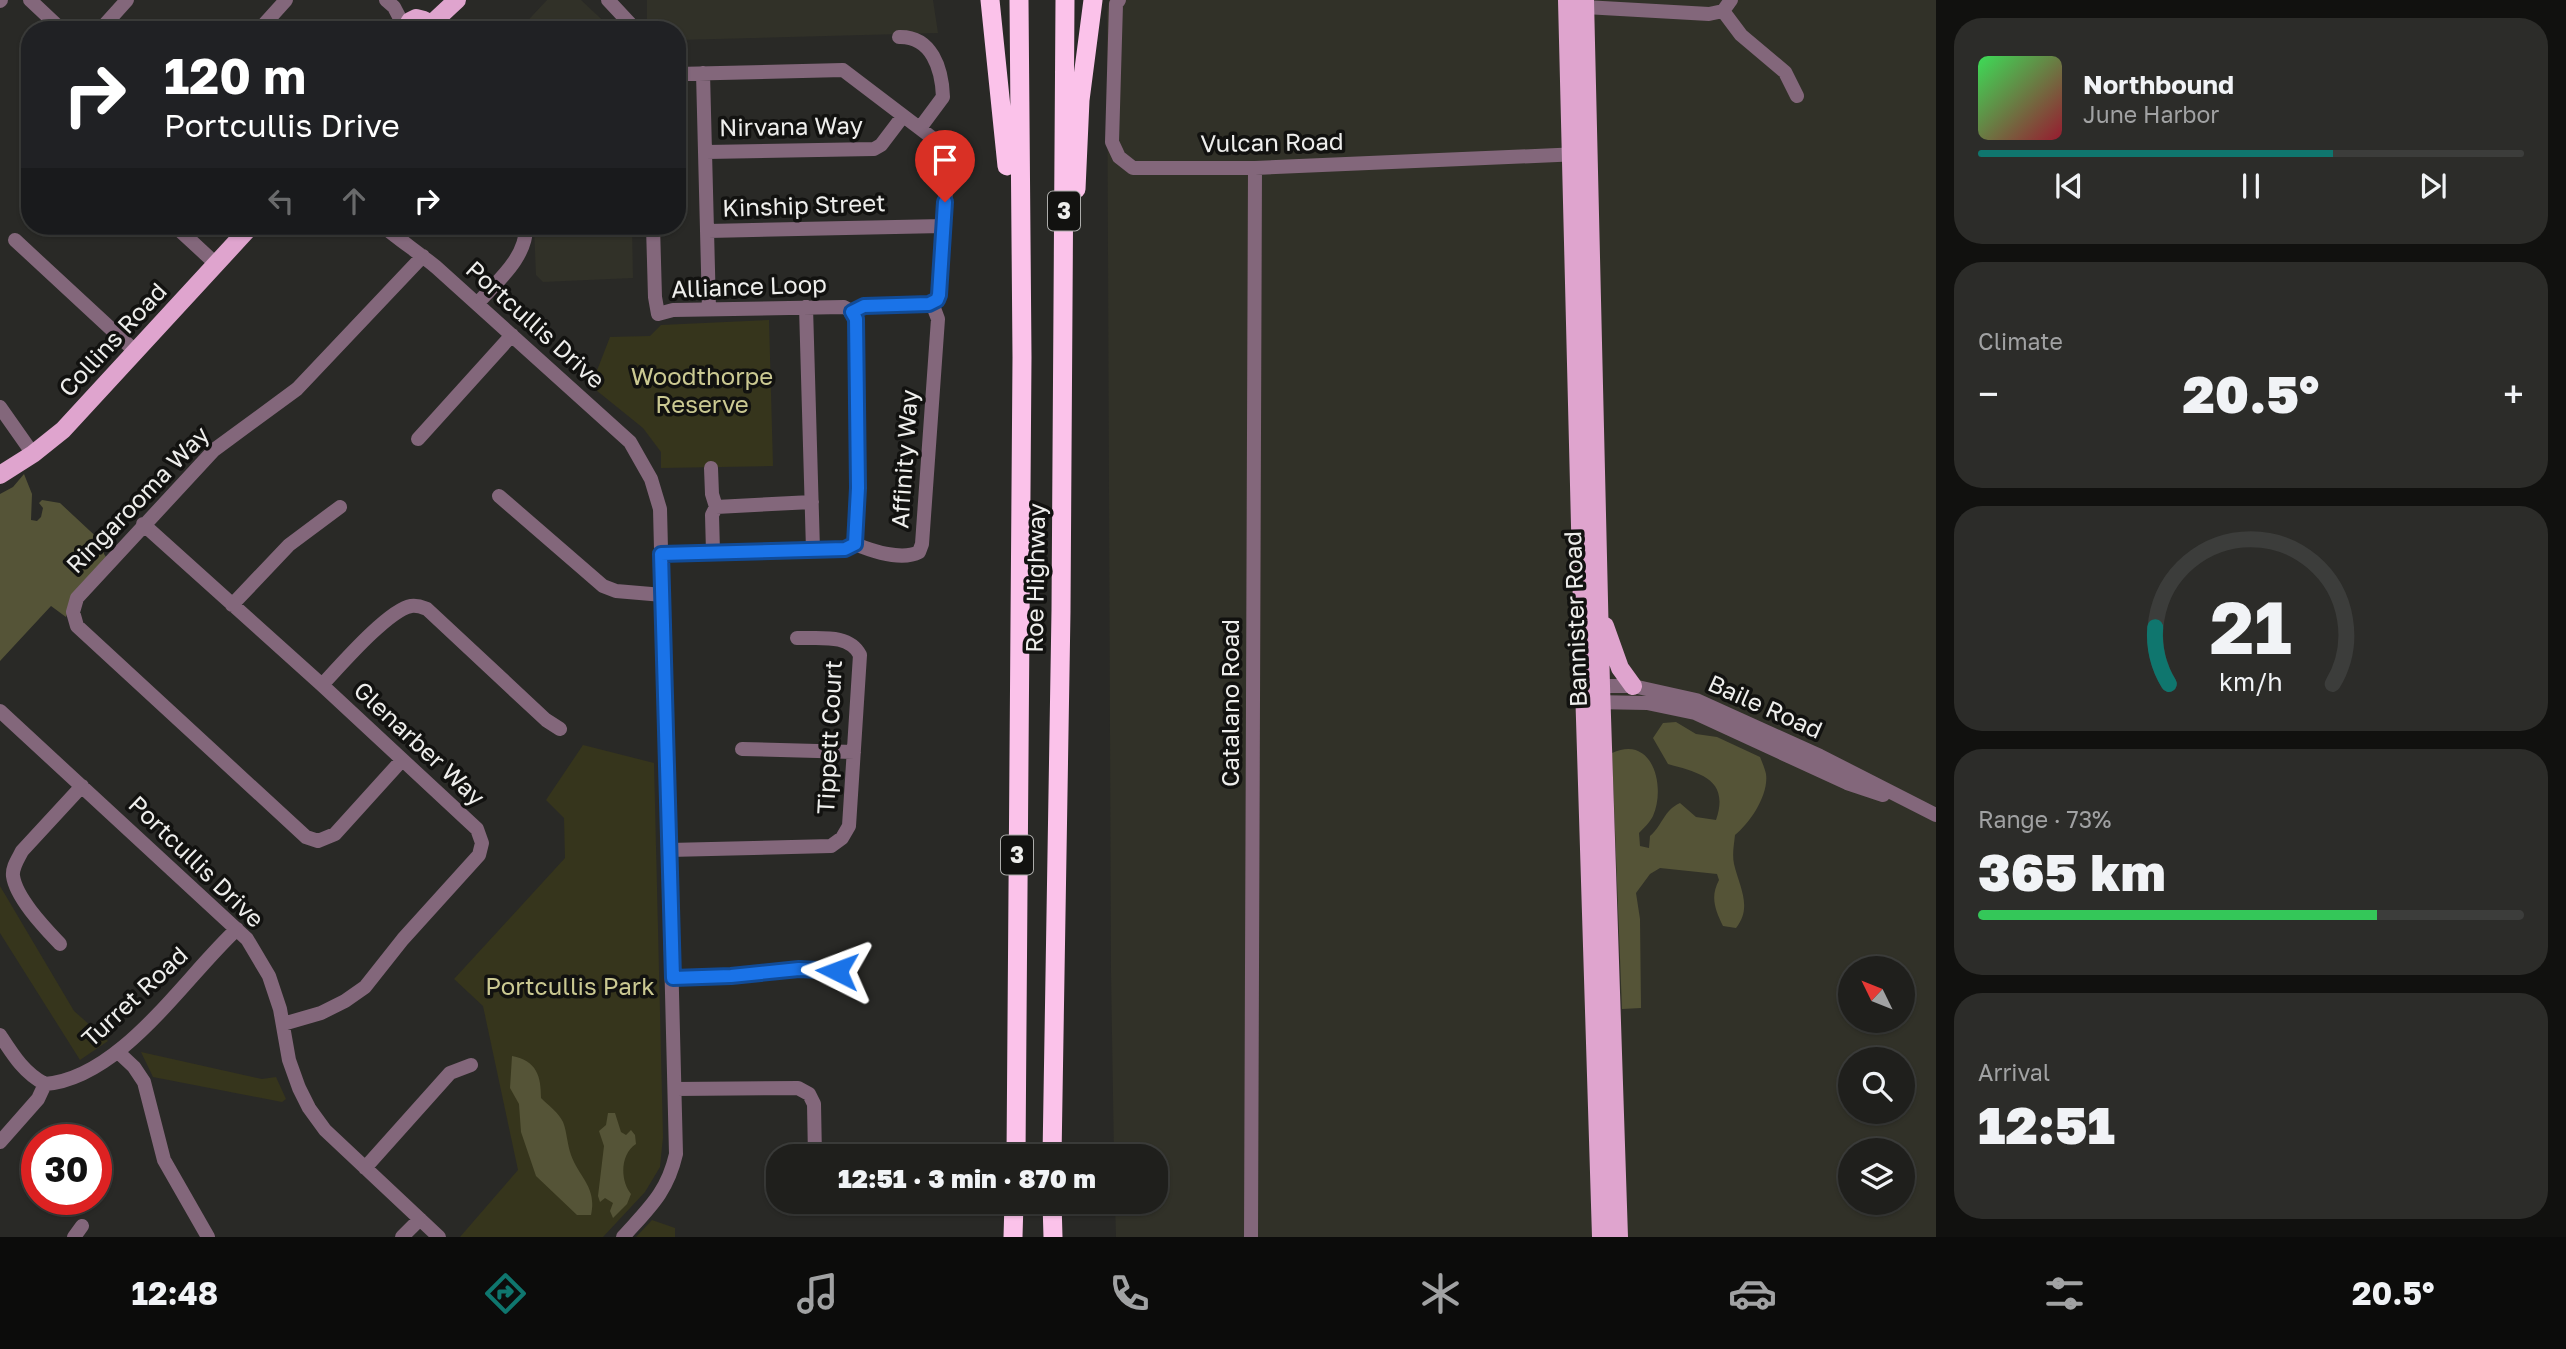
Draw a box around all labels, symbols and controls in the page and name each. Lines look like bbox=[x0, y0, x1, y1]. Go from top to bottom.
text: 120 m bbox=[164, 46, 306, 105]
icon: right bbox=[49, 49, 140, 140]
text: Northbound bbox=[2083, 69, 2234, 100]
text: June Harbor bbox=[2083, 100, 2219, 128]
text: Portcullis Drive bbox=[164, 106, 400, 144]
street label: Nirvana Way bbox=[719, 110, 863, 141]
street label: Vulcan Road bbox=[1200, 126, 1344, 157]
pin bbox=[915, 130, 975, 202]
icon: arrive bbox=[926, 141, 964, 179]
icon: previous bbox=[2050, 167, 2088, 205]
icon: pause bbox=[2232, 167, 2270, 205]
icon: next bbox=[2414, 167, 2452, 205]
icon: left bbox=[262, 182, 300, 220]
icon: ahead bbox=[335, 182, 373, 220]
icon: right bbox=[408, 182, 446, 220]
street label: Kinship Street bbox=[722, 187, 886, 222]
road number: 3 bbox=[1048, 192, 1080, 230]
street label: Portcullis Drive bbox=[461, 254, 611, 394]
street label: Alliance Loop bbox=[671, 268, 827, 303]
street label: Collins Road bbox=[52, 276, 172, 402]
text: Climate bbox=[1978, 327, 2063, 355]
park label: Woodthorpe Reserve bbox=[631, 361, 773, 418]
text: 20.5° bbox=[2183, 362, 2319, 424]
text: − bbox=[1978, 371, 1999, 416]
text: + bbox=[2503, 371, 2524, 416]
street label: Affinity Way bbox=[884, 388, 923, 529]
street label: Ringarooma Way bbox=[59, 419, 214, 579]
street label: Roe Highway bbox=[1019, 503, 1050, 653]
street label: Bannister Road bbox=[1557, 531, 1592, 708]
text: 21 bbox=[2210, 584, 2292, 671]
street label: Catalano Road bbox=[1215, 619, 1244, 787]
street label: Tippett Court bbox=[810, 659, 847, 815]
text: km/h bbox=[2219, 666, 2283, 697]
street label: Baile Road bbox=[1704, 668, 1827, 744]
street label: Glenarber Way bbox=[348, 675, 492, 811]
street label: Portcullis Drive bbox=[123, 789, 271, 933]
text: Range · 73% bbox=[1978, 805, 2111, 833]
road number: 3 bbox=[1001, 835, 1033, 874]
text: 365 km bbox=[1978, 840, 2166, 902]
position arrow bbox=[800, 934, 874, 1008]
street label: Turret Road bbox=[75, 940, 193, 1052]
north arrow bbox=[1838, 956, 1914, 1032]
map controls bbox=[1838, 956, 1915, 1215]
park label: Portcullis Park bbox=[485, 971, 655, 1000]
button: search bbox=[1838, 1047, 1915, 1124]
text: Arrival bbox=[1978, 1058, 2050, 1086]
text: 12:51 bbox=[1978, 1093, 2115, 1155]
speed limit sign: 30 bbox=[21, 1124, 112, 1215]
button: layers bbox=[1838, 1138, 1915, 1215]
text: 12:51 · 3 min · 870 m bbox=[838, 1163, 1096, 1194]
icon: directions bbox=[481, 1269, 530, 1318]
icon: music bbox=[793, 1269, 842, 1318]
icon: phone bbox=[1105, 1269, 1154, 1318]
icon: climate bbox=[1416, 1269, 1465, 1318]
icon: car bbox=[1728, 1269, 1777, 1318]
icon: filters bbox=[2040, 1269, 2089, 1318]
text: 12:48 bbox=[131, 1274, 218, 1312]
text: 20.5° bbox=[2352, 1274, 2435, 1312]

